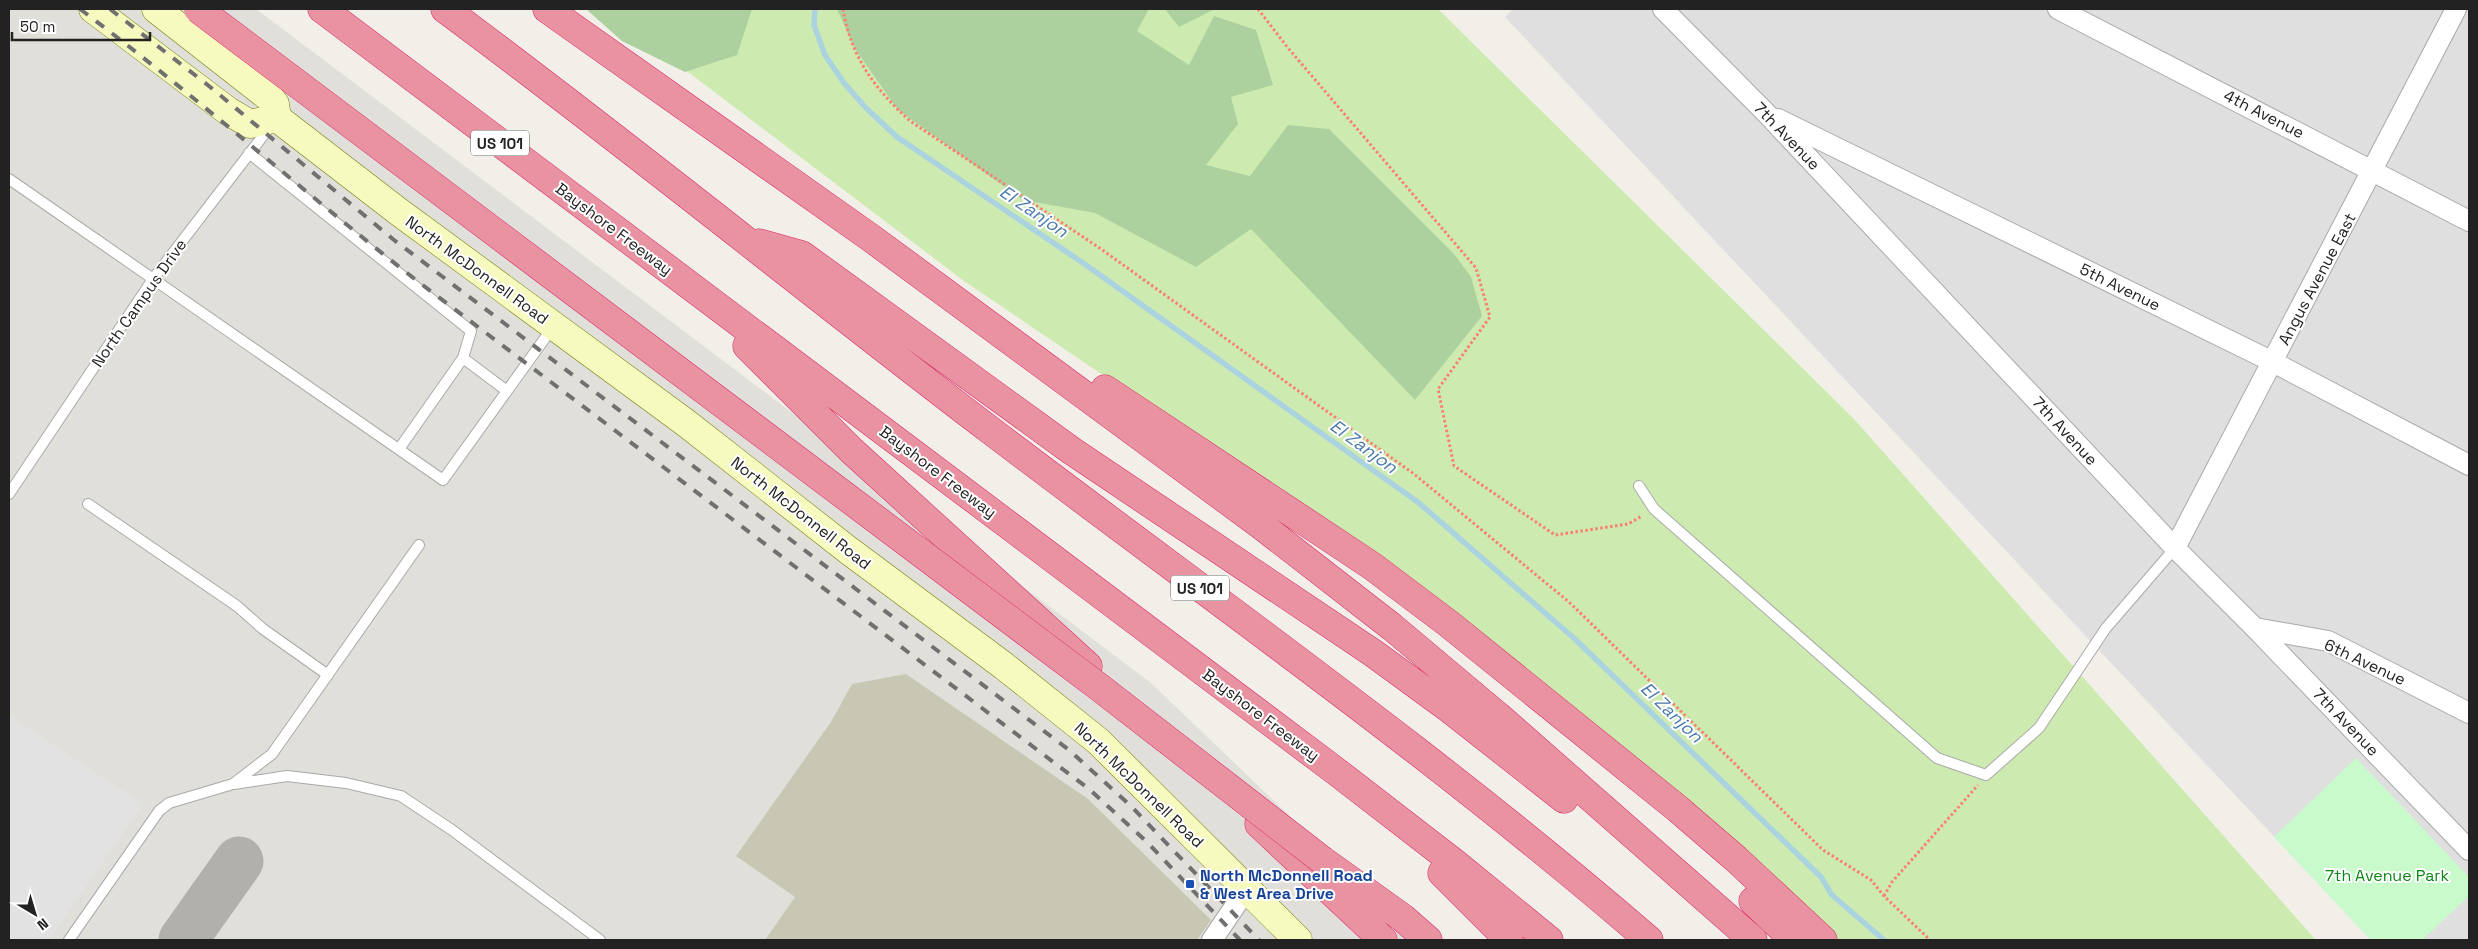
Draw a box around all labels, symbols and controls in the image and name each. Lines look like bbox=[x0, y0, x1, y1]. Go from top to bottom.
scale bar bbox=[12, 10, 150, 42]
text: 50 m bbox=[20, 17, 55, 36]
street label: 4th Avenue bbox=[2220, 85, 2308, 143]
street label: 7th Avenue bbox=[1749, 98, 1825, 174]
road number: US 101 bbox=[471, 130, 529, 156]
street label: Bayshore Freeway bbox=[551, 178, 677, 280]
water label: El Zanjon bbox=[995, 180, 1073, 243]
street label: Angus Avenue East bbox=[2273, 209, 2361, 349]
street label: North McDonnell Road bbox=[401, 211, 553, 329]
street label: North Campus Drive bbox=[87, 235, 191, 371]
street label: 5th Avenue bbox=[2076, 258, 2164, 316]
street label: 7th Avenue bbox=[2028, 392, 2102, 470]
water label: El Zanjon bbox=[1326, 414, 1403, 479]
street label: Bayshore Freeway bbox=[875, 421, 1001, 523]
street label: North McDonnell Road bbox=[727, 452, 875, 574]
road number: US 101 bbox=[1171, 576, 1229, 600]
street label: 6th Avenue bbox=[2321, 634, 2409, 690]
street label: Bayshore Freeway bbox=[1198, 664, 1324, 766]
water label: El Zanjon bbox=[1636, 677, 1709, 748]
street label: 7th Avenue bbox=[2308, 684, 2384, 760]
street label: North McDonnell Road bbox=[1070, 718, 1208, 852]
place label: North McDonnell Road & West Area Drive bbox=[1200, 865, 1373, 904]
park label: 7th Avenue Park bbox=[2325, 865, 2449, 886]
marker: North McDonnell Road & West Area Drive bbox=[1184, 878, 1196, 890]
north arrow bbox=[10, 889, 60, 939]
text: N bbox=[34, 914, 52, 934]

